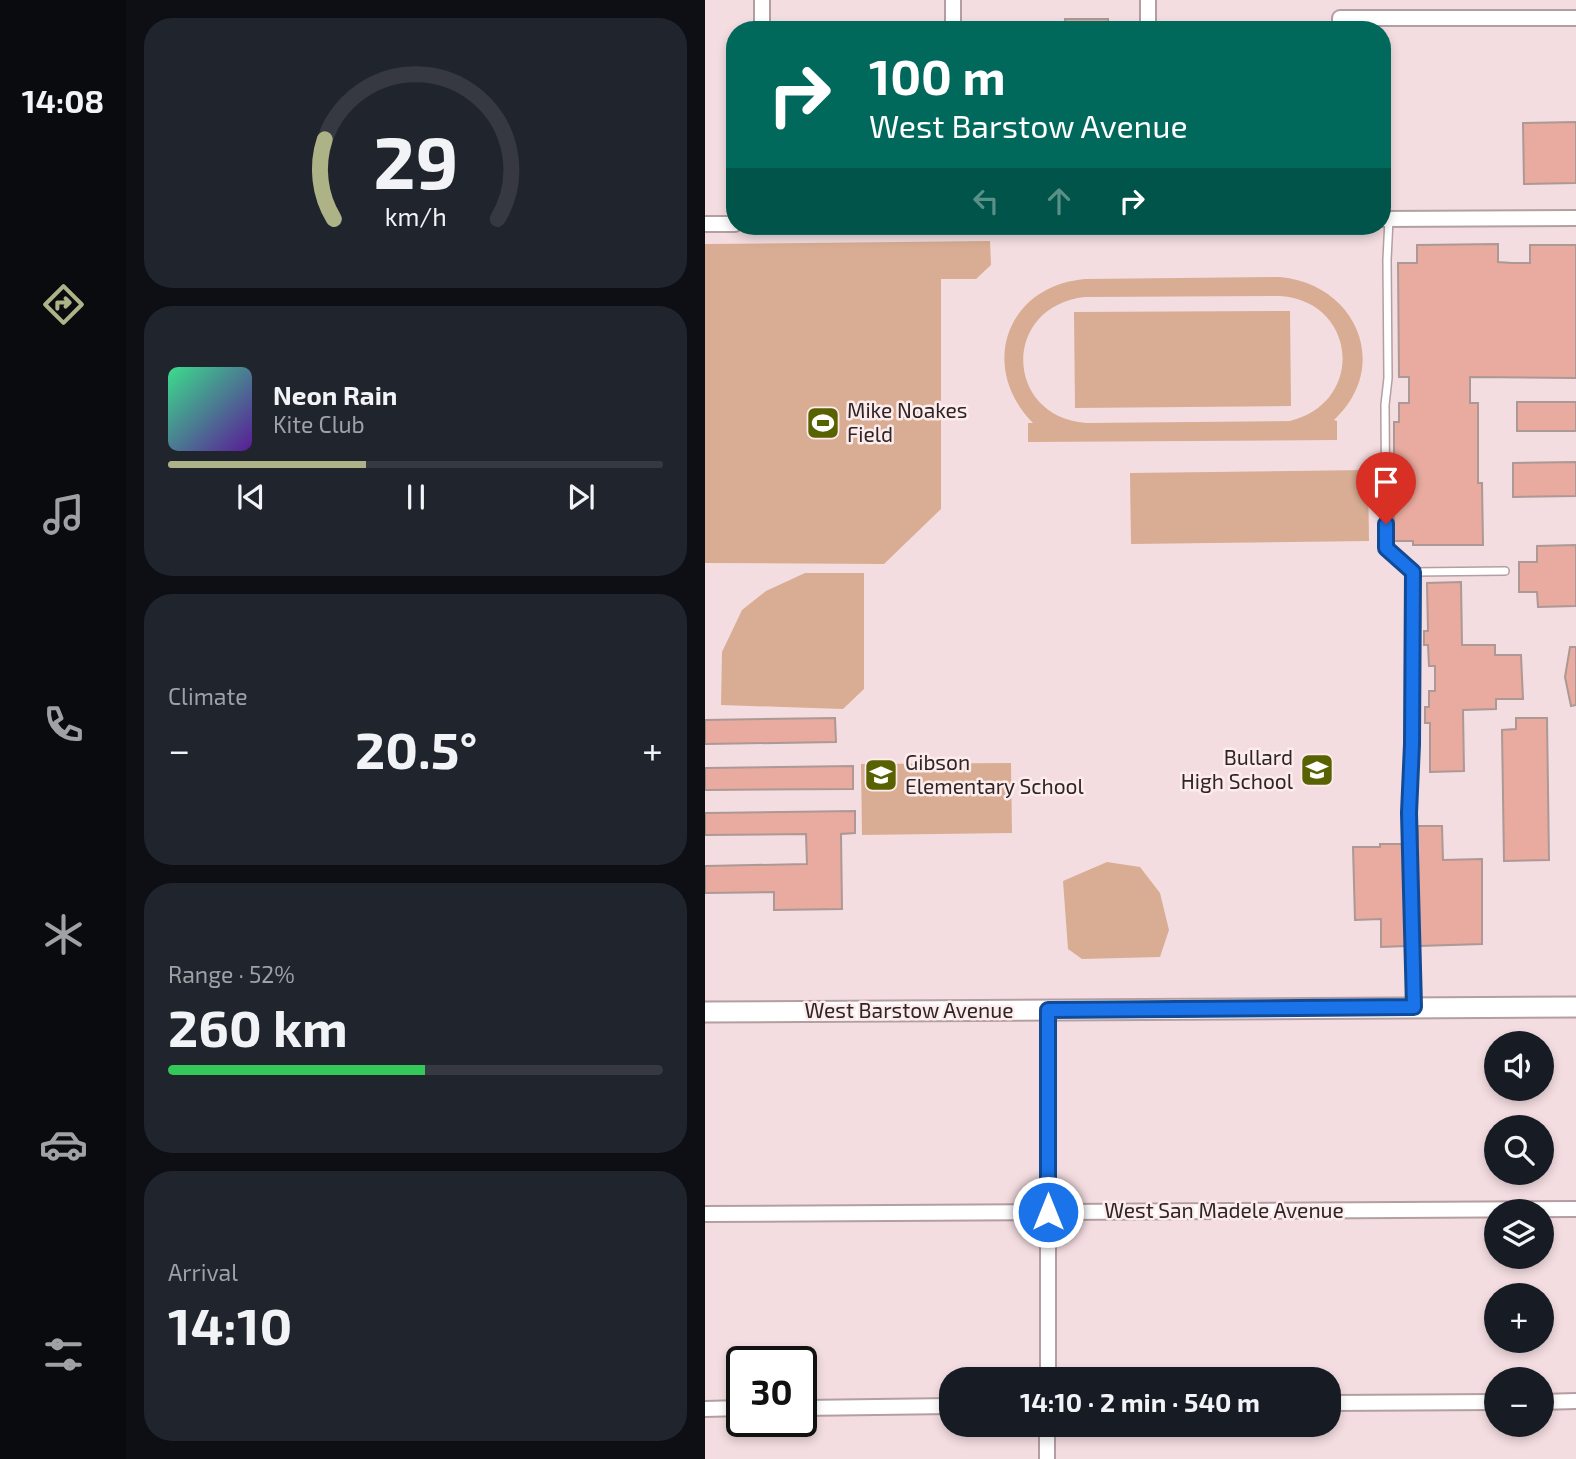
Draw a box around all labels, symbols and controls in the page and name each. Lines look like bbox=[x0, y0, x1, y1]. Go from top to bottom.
text: 100 m bbox=[869, 46, 1006, 105]
icon: right bbox=[754, 49, 845, 140]
text: 14:08 bbox=[22, 81, 104, 119]
text: West Barstow Avenue bbox=[869, 106, 1188, 144]
text: 29 bbox=[373, 116, 458, 204]
icon: left bbox=[967, 182, 1005, 220]
icon: ahead bbox=[1040, 182, 1078, 220]
icon: right bbox=[1113, 182, 1151, 220]
text: km/h bbox=[384, 201, 447, 231]
icon: directions bbox=[39, 280, 88, 329]
text: Neon Rain bbox=[273, 379, 397, 410]
place label: Mike Noakes Field bbox=[847, 397, 968, 446]
sports icon: Mike Noakes Field bbox=[804, 404, 842, 442]
text: Kite Club bbox=[273, 410, 365, 438]
pin bbox=[1356, 452, 1416, 524]
icon: arrive bbox=[1367, 463, 1405, 501]
icon: previous bbox=[232, 478, 270, 516]
icon: pause bbox=[397, 478, 435, 516]
icon: next bbox=[562, 478, 600, 516]
icon: music bbox=[39, 490, 88, 539]
text: Climate bbox=[168, 682, 248, 710]
icon: phone bbox=[39, 700, 88, 749]
text: 20.5° bbox=[355, 717, 477, 779]
text: − bbox=[168, 726, 190, 772]
text: + bbox=[642, 726, 663, 772]
place label: Bullard High School bbox=[1181, 744, 1294, 793]
place label: Gibson Elementary School bbox=[905, 749, 1085, 798]
school or university icon: Bullard High School bbox=[1298, 751, 1336, 789]
school or university icon: Gibson Elementary School bbox=[862, 756, 900, 794]
icon: climate bbox=[39, 910, 88, 959]
text: Range · 52% bbox=[168, 960, 295, 988]
text: 260 km bbox=[168, 995, 348, 1057]
street label: West Barstow Avenue bbox=[804, 997, 1014, 1022]
map controls bbox=[1484, 1031, 1554, 1437]
button: sound bbox=[1484, 1031, 1554, 1101]
button: search bbox=[1484, 1115, 1554, 1185]
icon: car bbox=[39, 1120, 88, 1169]
position arrow bbox=[1011, 1175, 1085, 1249]
street label: West San Madele Avenue bbox=[1104, 1197, 1344, 1222]
button: layers bbox=[1484, 1199, 1554, 1269]
text: Arrival bbox=[168, 1258, 238, 1286]
button: + bbox=[1484, 1283, 1554, 1353]
text: 14:10 bbox=[168, 1293, 292, 1355]
icon: filters bbox=[39, 1330, 88, 1379]
speed limit sign: 30 bbox=[726, 1346, 817, 1437]
button: − bbox=[1484, 1367, 1554, 1437]
text: 14:10 · 2 min · 540 m bbox=[1020, 1386, 1260, 1417]

